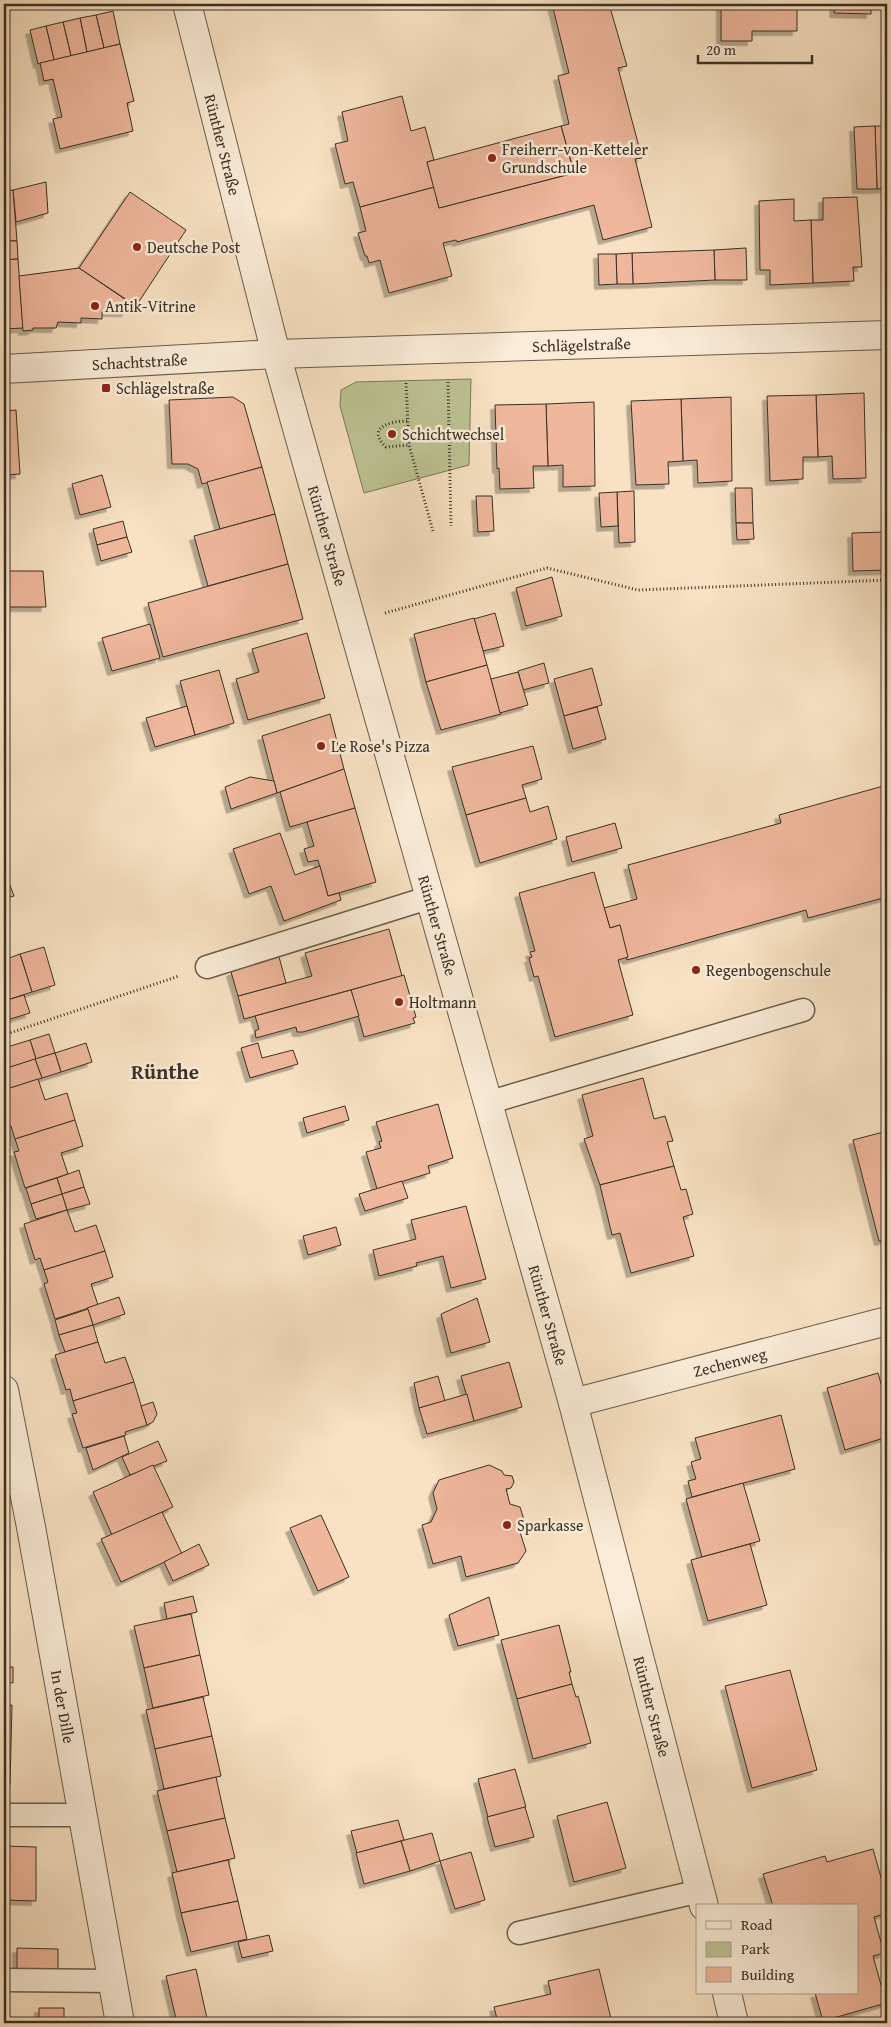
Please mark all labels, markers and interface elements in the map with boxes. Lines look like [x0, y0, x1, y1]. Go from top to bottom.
scale bar [698, 32, 812, 64]
text: 20 m [706, 39, 737, 60]
street label: Rünther Straße [198, 91, 247, 198]
place label: Freiherr-von-Ketteler Grundschule [502, 137, 648, 179]
marker: Freiherr-von-Ketteler Grundschule [486, 152, 498, 164]
place label: Deutsche Post [147, 235, 241, 259]
marker: Deutsche Post [131, 241, 143, 253]
place label: Antik-Vitrine [105, 294, 196, 318]
marker: Antik-Vitrine [89, 300, 101, 312]
street label: Schlägelstraße [532, 331, 631, 358]
street label: Schachtstraße [91, 347, 188, 376]
place label: Schlägelstraße [116, 376, 215, 400]
marker: Schlägelstraße [100, 382, 112, 394]
place label: Schichtwechsel [402, 422, 505, 446]
marker: Schichtwechsel [386, 428, 398, 440]
street label: Rünther Straße [302, 483, 353, 589]
place label: Le Rose's Pizza [331, 734, 430, 758]
marker: Le Rose's Pizza [315, 740, 327, 752]
street label: Rünther Straße [412, 872, 463, 978]
place label: Regenbogenschule [706, 958, 831, 982]
marker: Regenbogenschule [690, 964, 702, 976]
place label: Holtmann [409, 990, 477, 1014]
marker: Holtmann [393, 996, 405, 1008]
district label: Rünthe [131, 1056, 199, 1087]
street label: Rünther Straße [522, 1262, 574, 1368]
street label: Zechenweg [690, 1341, 769, 1383]
place label: Sparkasse [517, 1513, 584, 1537]
marker: Sparkasse [501, 1519, 513, 1531]
street label: Rünther Straße [627, 1653, 677, 1760]
street label: In der Dille [45, 1668, 82, 1745]
legend [696, 1904, 858, 1994]
text: Road [741, 1914, 772, 1935]
text: Park [741, 1938, 770, 1959]
text: Building [741, 1964, 795, 1985]

